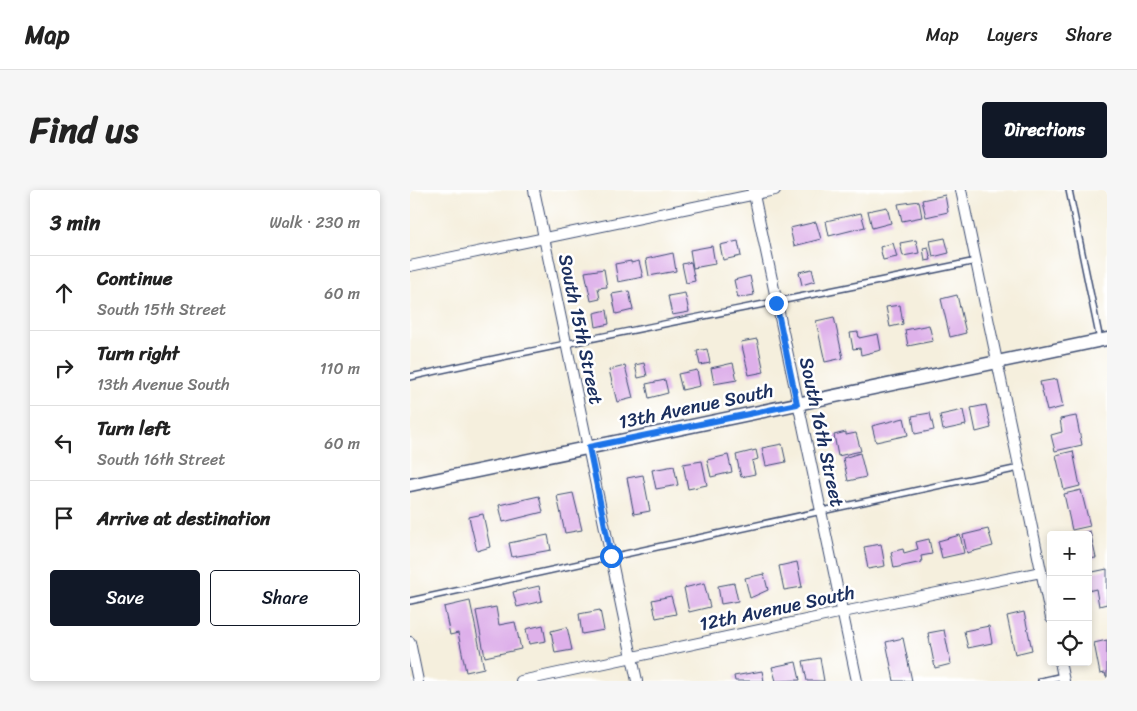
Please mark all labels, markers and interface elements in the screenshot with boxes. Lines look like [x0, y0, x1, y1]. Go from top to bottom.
text: Map [25, 14, 69, 56]
text: Map [926, 19, 959, 51]
text: Layers [987, 19, 1038, 51]
text: Share [1066, 19, 1112, 51]
text: Find us [30, 99, 138, 161]
button: Directions [982, 102, 1107, 158]
text: 3 min [50, 204, 100, 242]
text: Walk · 230 m [269, 208, 360, 237]
street label: South 15th Street [549, 251, 613, 407]
text: Continue [97, 262, 173, 295]
icon: ahead [50, 279, 78, 307]
text: 60 m [324, 279, 360, 308]
route end [765, 292, 788, 315]
text: South 15th Street [97, 295, 226, 324]
text: Turn right [97, 337, 179, 370]
icon: right [50, 354, 78, 382]
text: 110 m [320, 354, 360, 383]
street label: South 16th Street [790, 354, 854, 510]
text: 13th Avenue South [97, 370, 230, 399]
street label: 13th Avenue South [616, 373, 776, 439]
text: Turn left [97, 412, 170, 445]
icon: left [50, 429, 78, 457]
text: 60 m [324, 429, 360, 458]
text: South 16th Street [97, 445, 225, 474]
text: Arrive at destination [97, 502, 270, 535]
icon: arrive [50, 504, 78, 532]
map controls [1047, 531, 1092, 666]
button: + [1047, 531, 1092, 576]
route start [600, 545, 623, 568]
button: Save [50, 570, 200, 626]
button: Share [210, 570, 360, 626]
street label: 12th Avenue South [696, 575, 858, 641]
button: − [1047, 576, 1092, 621]
button: locate [1047, 621, 1092, 666]

